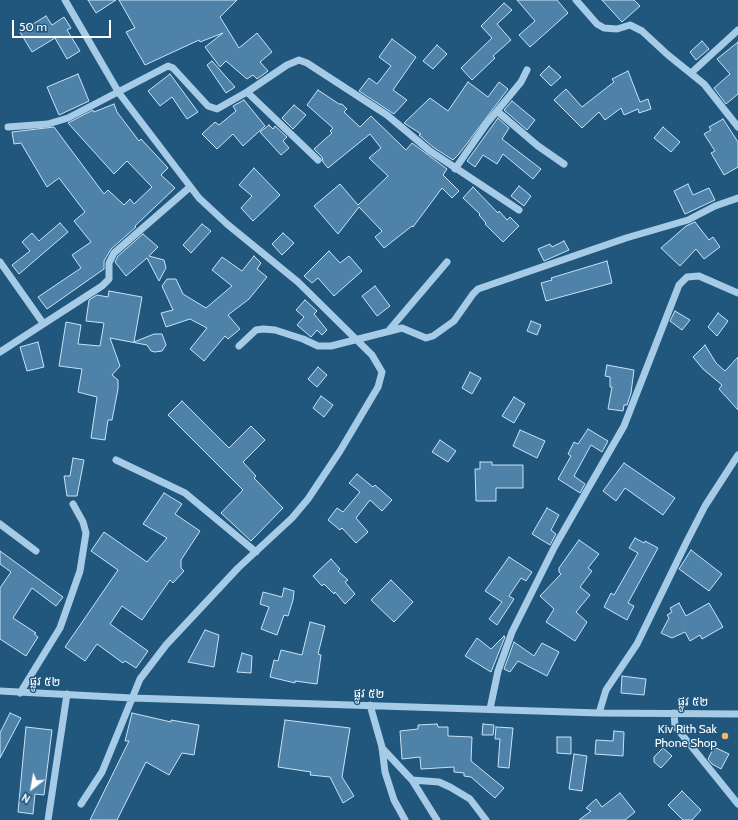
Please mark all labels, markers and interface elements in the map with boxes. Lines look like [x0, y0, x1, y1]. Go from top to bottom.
scale bar [14, 12, 113, 38]
text: 50 m [19, 19, 47, 34]
street label: ផ្លូវ ៥២ [29, 674, 61, 690]
street label: ផ្លូវ ៥២ [353, 686, 385, 702]
street label: ផ្លូវ ៥២ [677, 695, 709, 709]
place label: Kiv Rith Sak Phone Shop [655, 722, 717, 750]
marker: Kiv Rith Sak Phone Shop [720, 731, 730, 741]
north arrow [12, 768, 52, 808]
text: N [19, 790, 33, 806]

